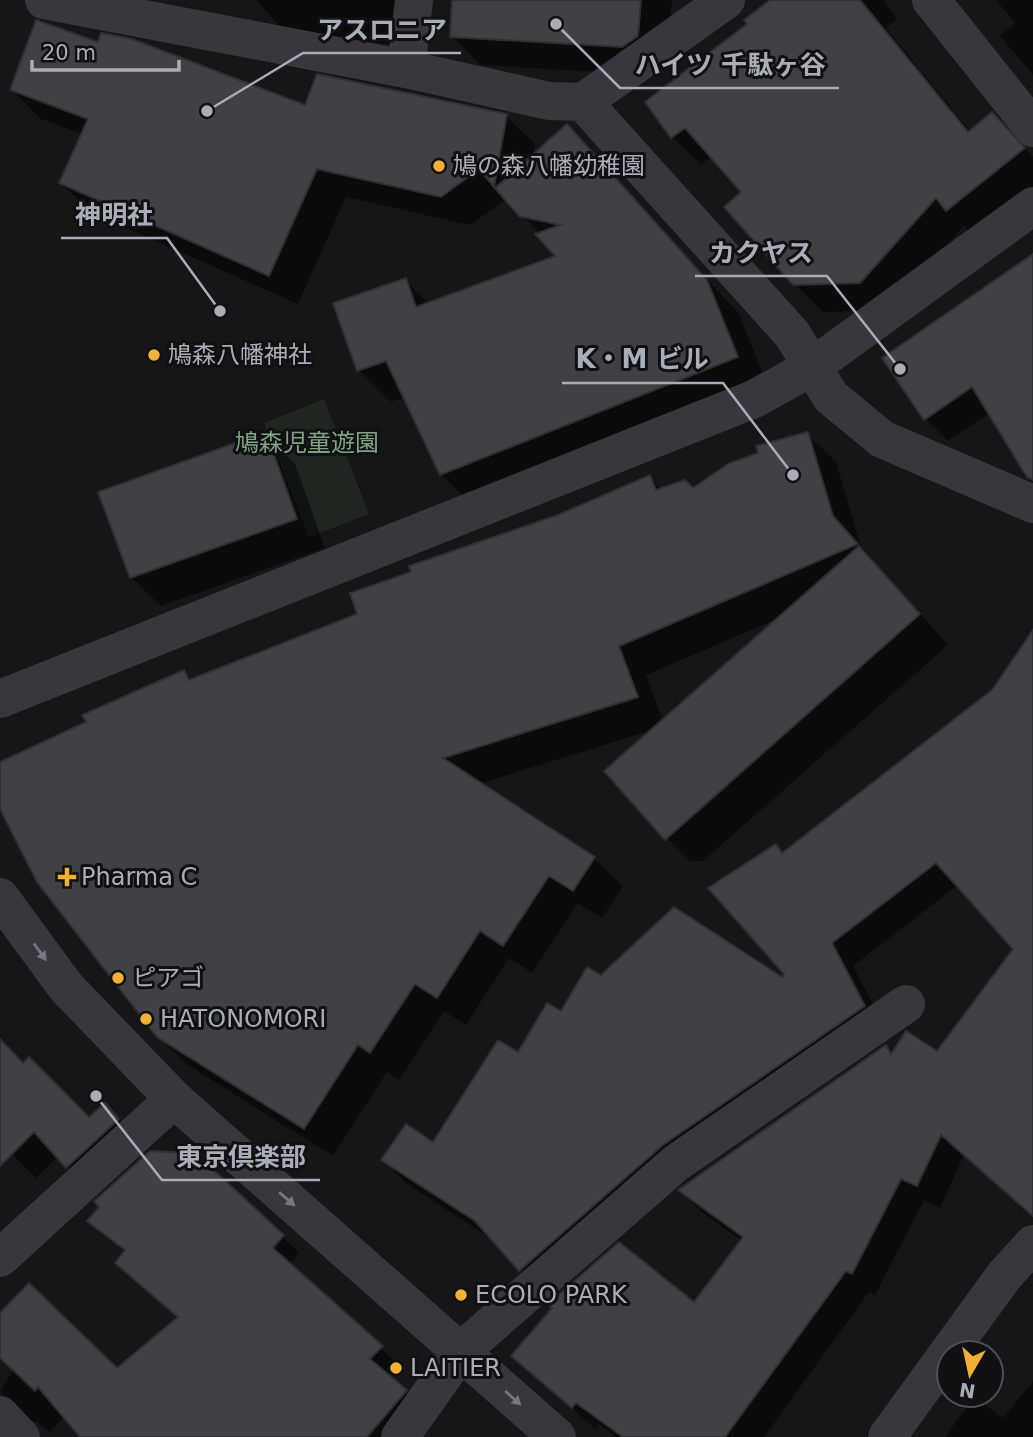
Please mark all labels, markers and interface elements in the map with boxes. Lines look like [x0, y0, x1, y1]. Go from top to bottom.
callout: アスロニア [303, 6, 461, 53]
text: アスロニア [317, 15, 447, 45]
scale bar [32, 28, 178, 72]
text: 20 m [42, 41, 96, 65]
callout: ハイツ 千駄ヶ谷 [620, 41, 839, 88]
text: ハイツ 千駄ヶ谷 [635, 50, 825, 80]
place label: 鳩の森八幡幼稚園 [453, 152, 645, 180]
marker: 鳩の森八幡幼稚園 [431, 158, 447, 174]
callout: 神明社 [61, 191, 167, 238]
text: 神明社 [75, 200, 153, 230]
callout: カクヤス [695, 229, 827, 276]
text: カクヤス [709, 238, 813, 268]
callout: K・M ビル [562, 336, 723, 383]
place label: 鳩森八幡神社 [168, 341, 312, 369]
text: K・M ビル [575, 344, 709, 374]
marker: 鳩森八幡神社 [146, 347, 162, 363]
park label: 鳩森児童遊園 [235, 429, 379, 457]
place label: Pharma C [81, 863, 197, 891]
marker: Pharma C [59, 869, 75, 885]
one-way arrow [33, 943, 47, 961]
place label: ピアゴ [132, 964, 204, 992]
marker: ピアゴ [110, 970, 126, 986]
place label: HATONOMORI [160, 1005, 326, 1033]
marker: HATONOMORI [138, 1011, 154, 1027]
callout: 東京倶楽部 [162, 1133, 320, 1180]
text: 東京倶楽部 [176, 1142, 306, 1172]
one-way arrow [279, 1191, 296, 1206]
place label: ECOLO PARK [475, 1281, 628, 1309]
marker: ECOLO PARK [453, 1287, 469, 1303]
north arrow [935, 1339, 1005, 1409]
place label: LAITIER [410, 1354, 501, 1382]
marker: LAITIER [388, 1360, 404, 1376]
text: N [958, 1379, 977, 1403]
one-way arrow [504, 1390, 522, 1406]

